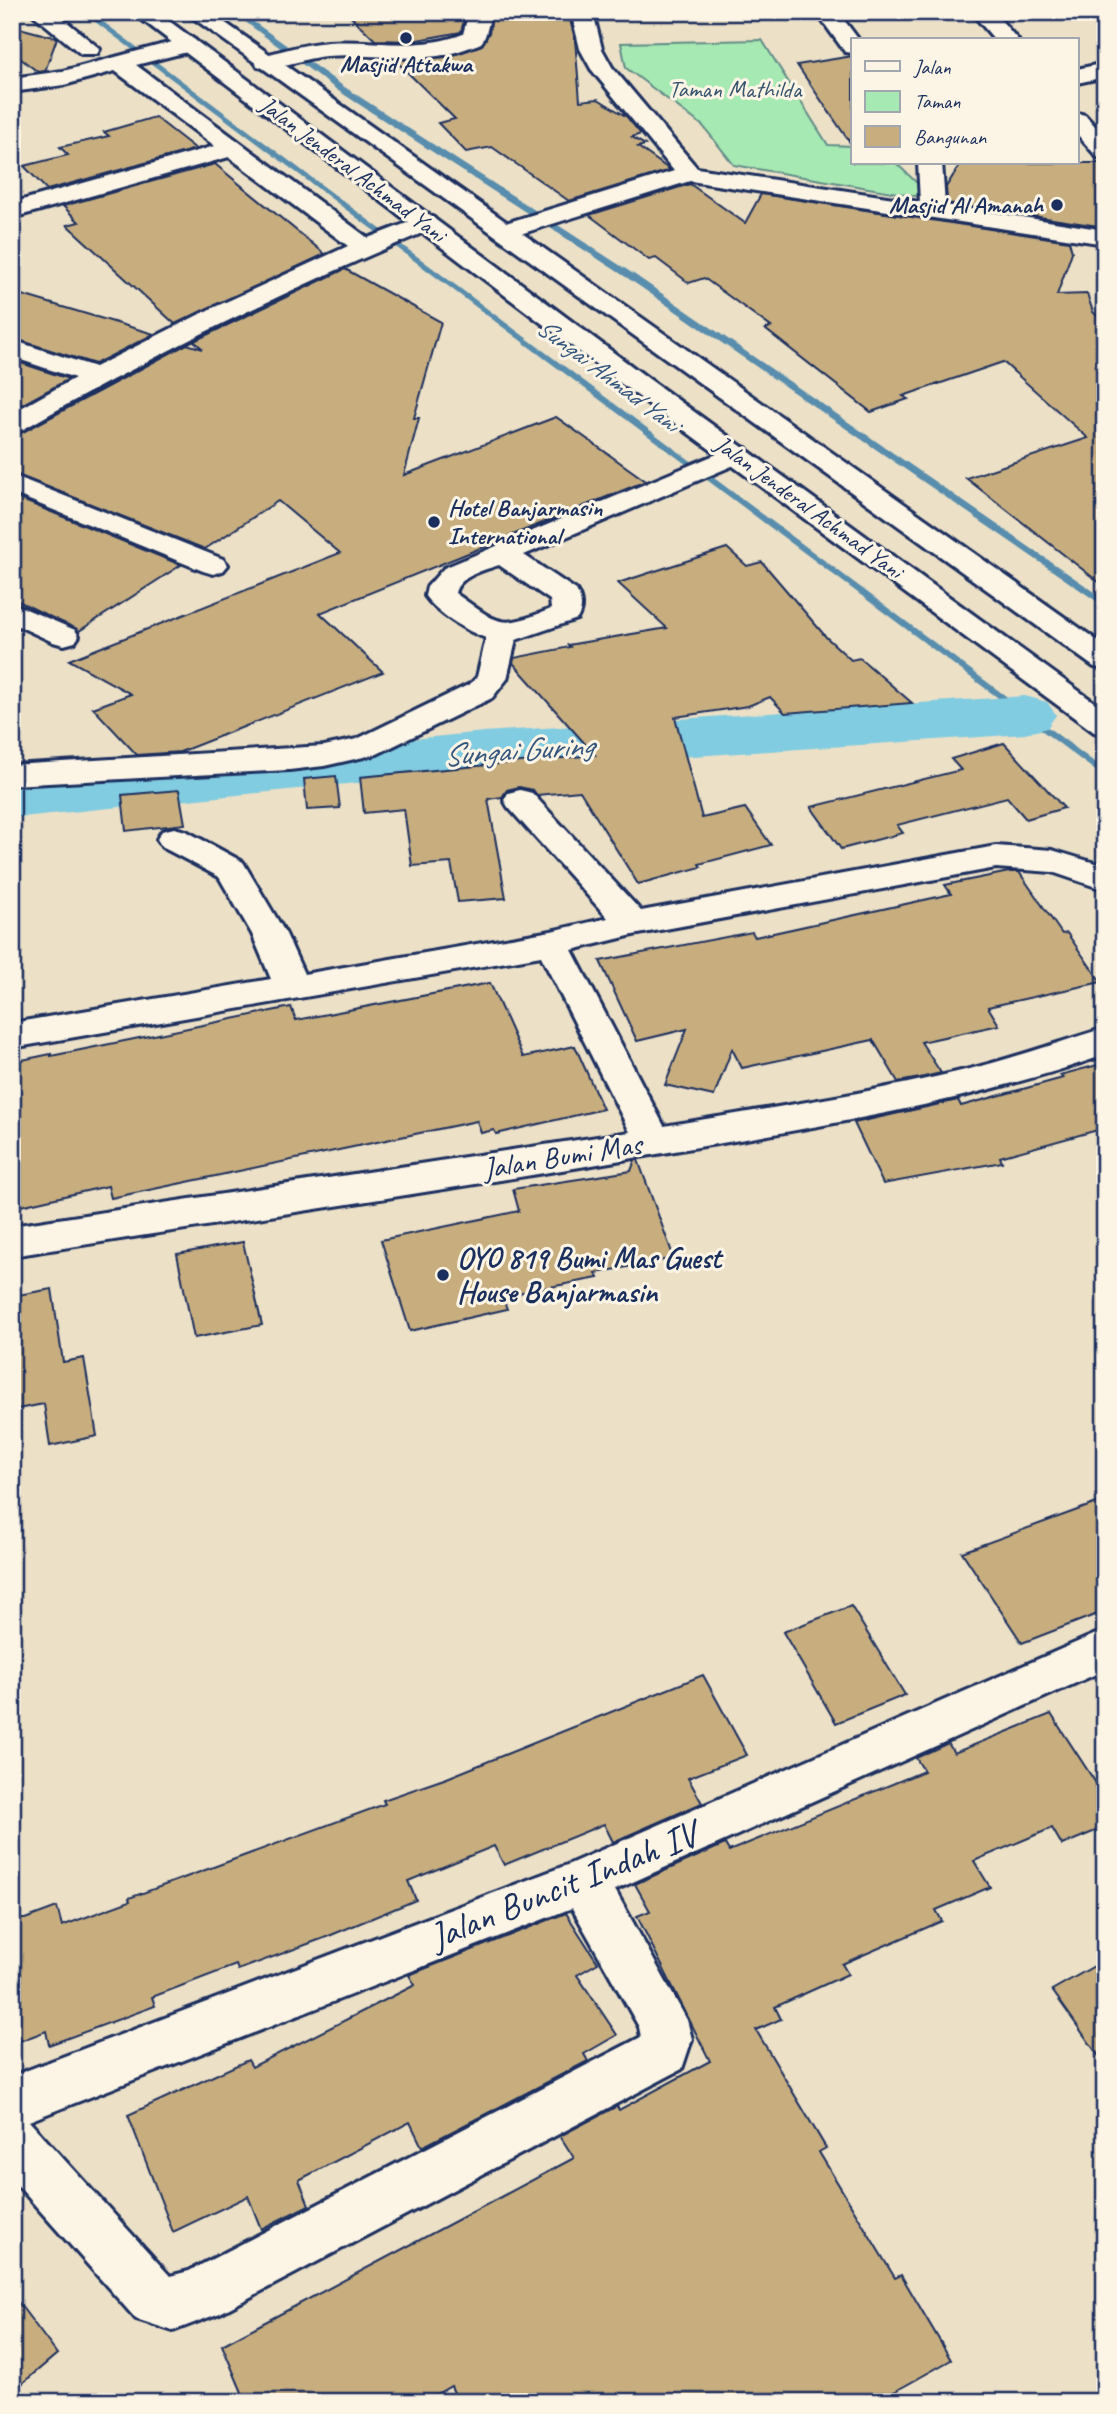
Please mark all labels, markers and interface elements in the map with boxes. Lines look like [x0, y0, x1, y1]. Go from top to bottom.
marker: Masjid Attakwa [398, 30, 414, 46]
legend [851, 38, 1078, 164]
place label: Masjid Attakwa [340, 49, 474, 79]
text: Jalan [913, 54, 951, 80]
park label: Taman Mathilda [669, 74, 803, 104]
text: Taman [914, 88, 961, 114]
street label: Jalan Jenderal Achmad Yani [253, 89, 455, 251]
text: Bangunan [914, 124, 987, 150]
place label: Masjid Al Amanah [889, 190, 1045, 220]
marker: Masjid Al Amanah [1049, 197, 1065, 213]
water label: Sungai Ahmad Yani [530, 311, 691, 443]
street label: Jalan Jenderal Achmad Yani [708, 428, 912, 587]
place label: Hotel Banjarmasin International [448, 493, 603, 551]
marker: Hotel Banjarmasin International [426, 514, 442, 530]
water label: Sungai Guring [442, 724, 599, 776]
street label: Jalan Bumi Mas [478, 1124, 647, 1188]
place label: OYO 819 Bumi Mas Guest House Banjarmasin [457, 1239, 724, 1311]
marker: OYO 819 Bumi Mas Guest House Banjarmasin [435, 1267, 451, 1283]
street label: Jalan Buncit Indah IV [421, 1807, 710, 1961]

